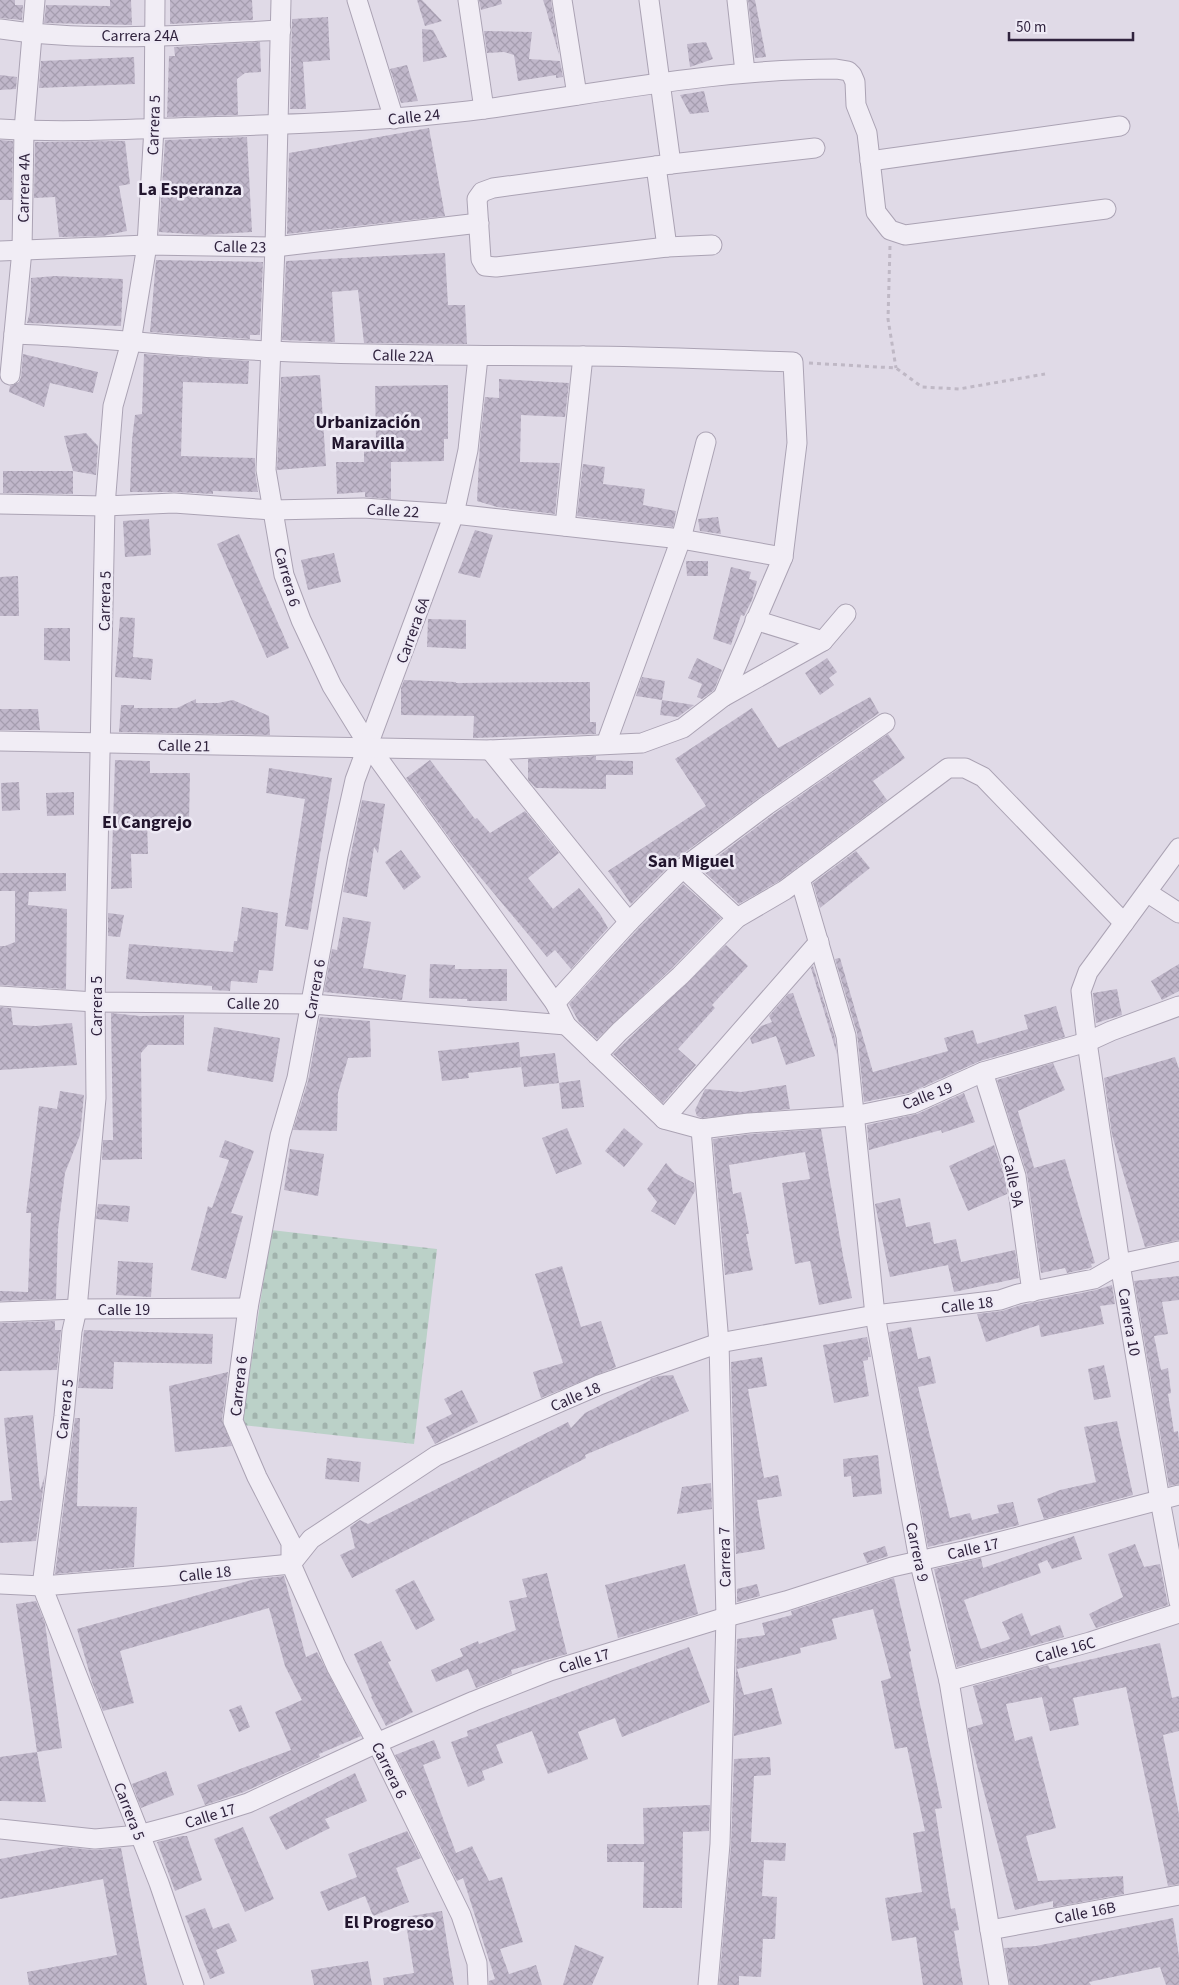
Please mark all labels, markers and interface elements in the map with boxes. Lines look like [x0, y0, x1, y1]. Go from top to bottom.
scale bar [1009, 10, 1133, 42]
text: 50 m [1016, 17, 1046, 38]
street label: Carrera 24A [101, 25, 179, 47]
street label: Carrera 5 [142, 94, 166, 156]
street label: Calle 24 [387, 103, 441, 131]
street label: Carrera 4A [12, 153, 36, 223]
district label: La Esperanza [138, 177, 242, 202]
street label: Calle 23 [214, 236, 266, 258]
street label: Calle 22A [372, 344, 434, 368]
district label: Urbanización Maravilla [315, 410, 421, 456]
street label: Calle 22 [366, 499, 420, 523]
street label: Carrera 6 [268, 545, 306, 609]
street label: Carrera 5 [93, 571, 117, 631]
street label: Carrera 6A [391, 594, 435, 667]
street label: Calle 21 [158, 735, 210, 757]
district label: El Cangrejo [102, 810, 192, 835]
district label: San Miguel [648, 849, 734, 874]
street label: Carrera 6 [299, 957, 331, 1021]
street label: Carrera 5 [86, 976, 108, 1036]
street label: Calle 20 [227, 993, 279, 1015]
street label: Calle 19 [899, 1076, 956, 1116]
street label: Calle 9A [997, 1153, 1029, 1210]
street label: Carrera 10 [1112, 1287, 1146, 1358]
street label: Calle 18 [940, 1291, 995, 1319]
street label: Calle 19 [98, 1299, 150, 1321]
street label: Carrera 6 [225, 1355, 253, 1417]
street label: Calle 18 [547, 1377, 604, 1417]
street label: Carrera 5 [51, 1378, 79, 1440]
street label: Carrera 9 [900, 1520, 934, 1584]
street label: Carrera 7 [713, 1527, 737, 1587]
street label: Calle 17 [945, 1532, 1001, 1566]
street label: Calle 18 [178, 1560, 232, 1588]
street label: Calle 16C [1033, 1631, 1098, 1669]
street label: Calle 17 [556, 1643, 613, 1679]
street label: Carrera 6 [366, 1738, 412, 1802]
street label: Carrera 5 [108, 1779, 150, 1844]
street label: Calle 17 [182, 1798, 239, 1834]
street label: Calle 16B [1053, 1896, 1118, 1930]
district label: El Progreso [344, 1910, 434, 1935]

